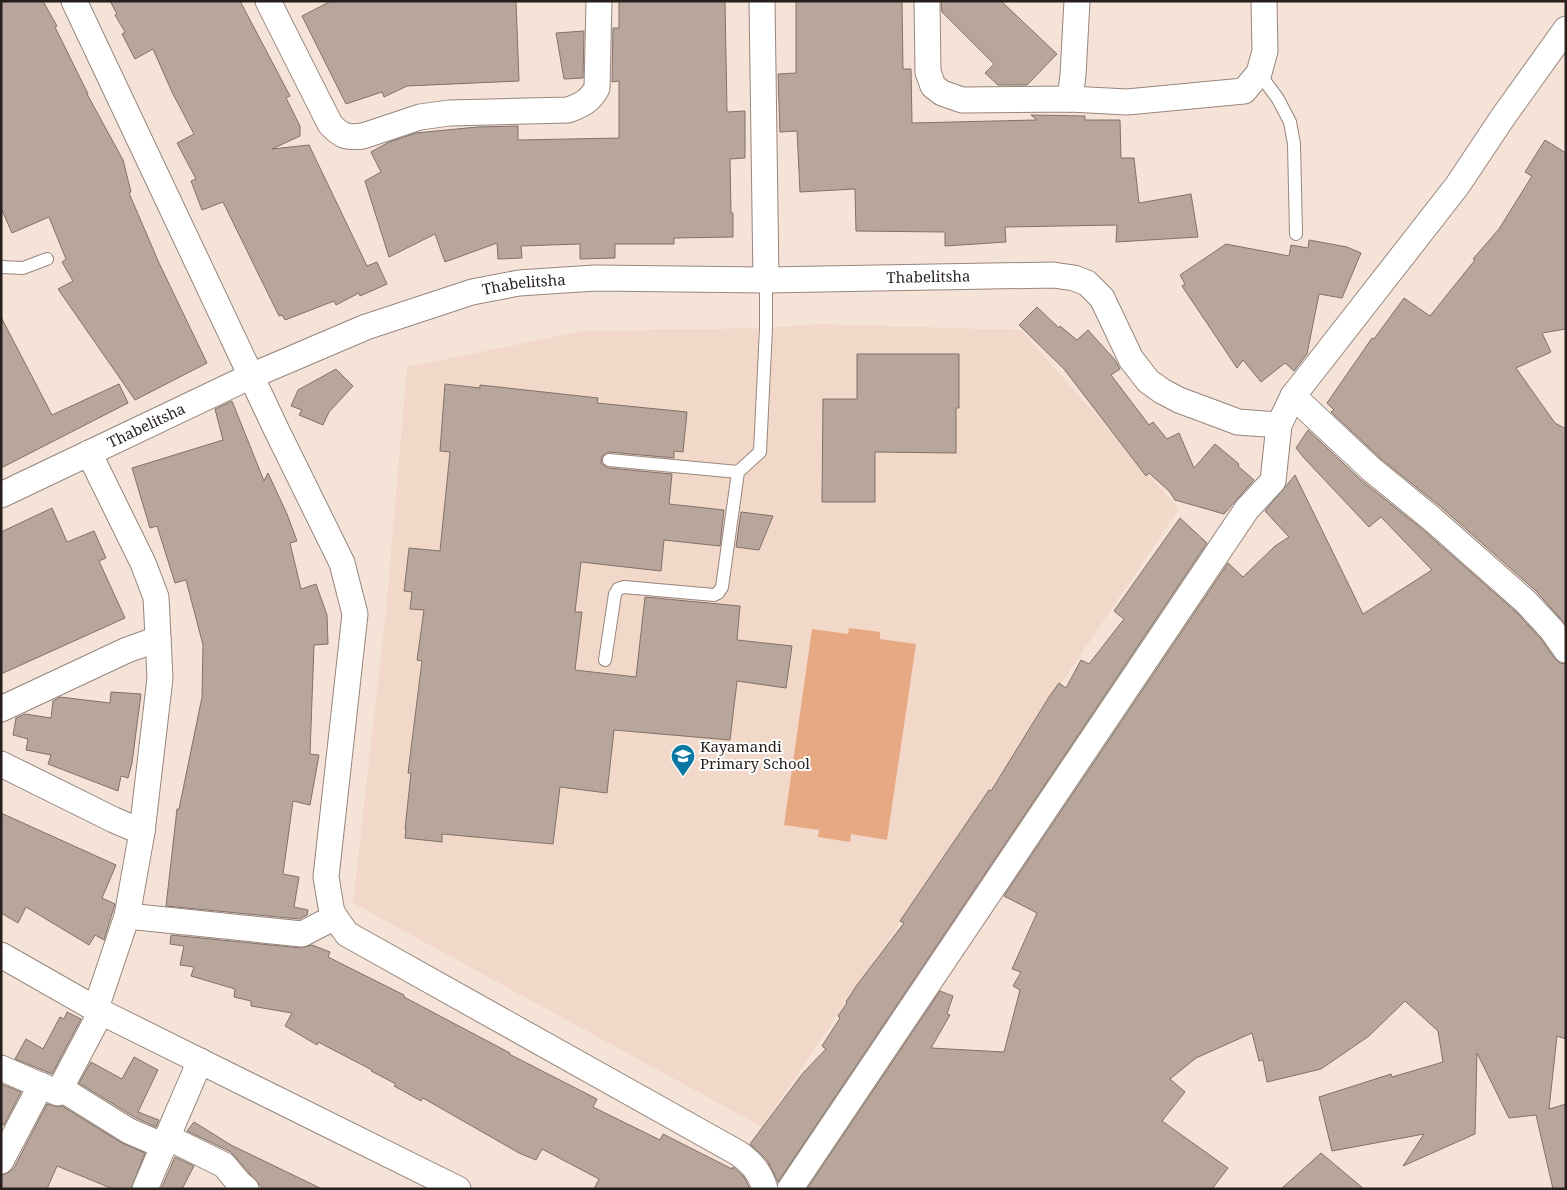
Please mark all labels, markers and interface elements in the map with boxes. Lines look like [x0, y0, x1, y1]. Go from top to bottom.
street label: Thabelitsha [886, 265, 971, 287]
street label: Thabelitsha [480, 269, 566, 299]
street label: Thabelitsha [104, 398, 188, 452]
place label: Kayamandi Primary School [700, 736, 810, 773]
school or university icon: Kayamandi Primary School [670, 743, 696, 777]

